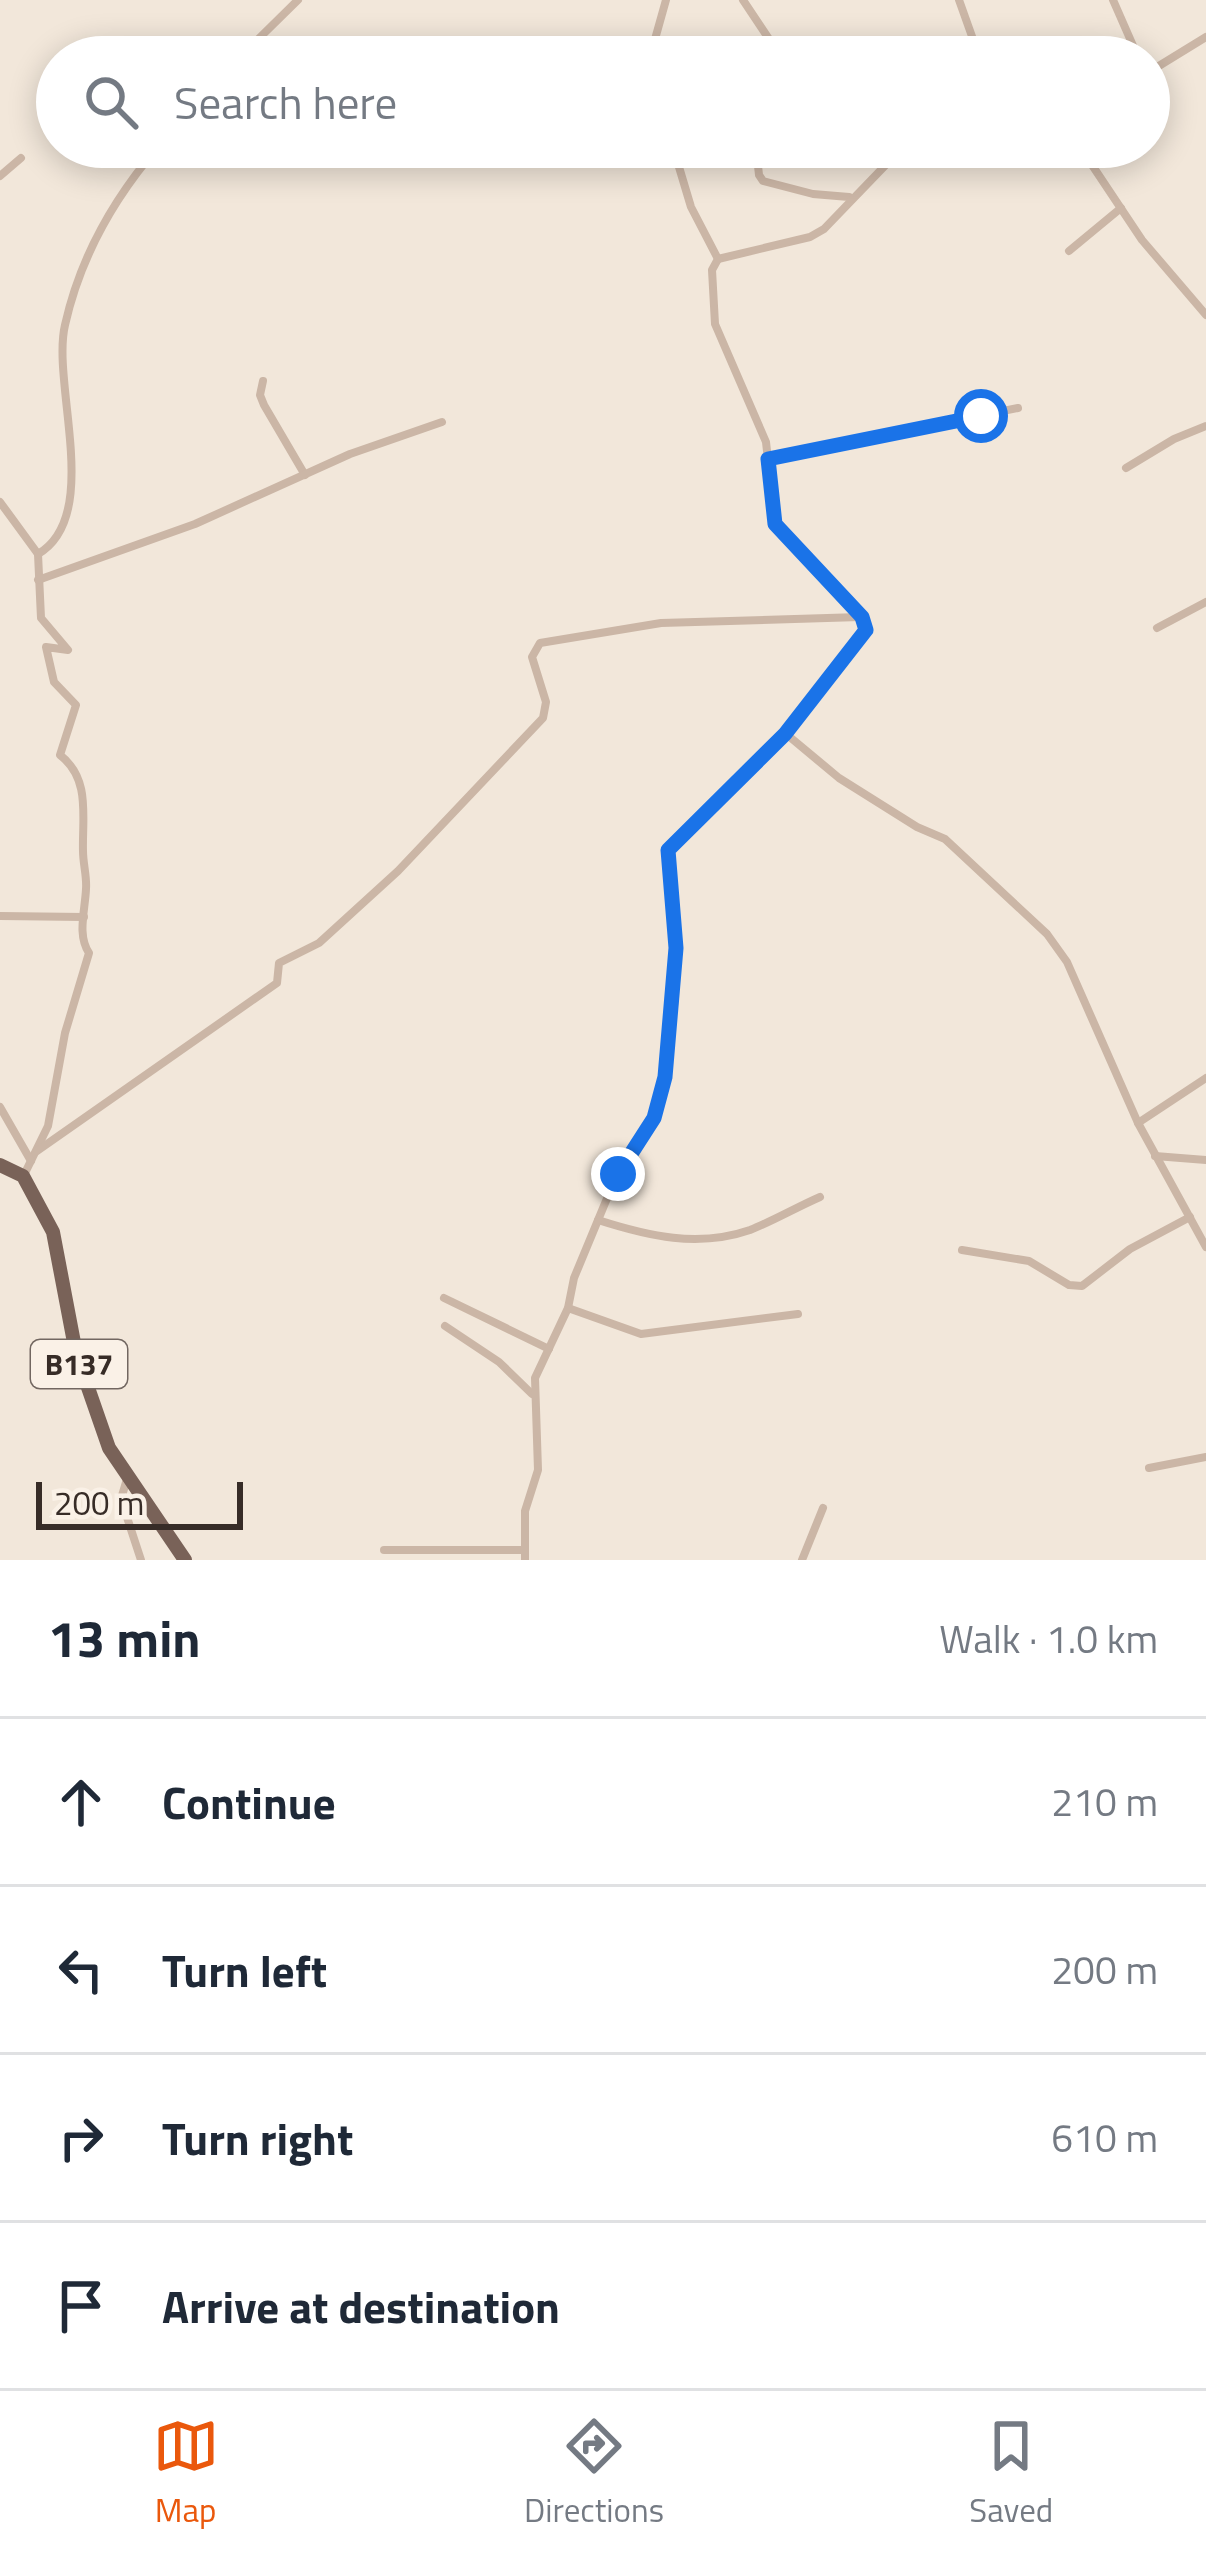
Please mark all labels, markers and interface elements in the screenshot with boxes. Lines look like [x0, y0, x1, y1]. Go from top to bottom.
search box [36, 36, 1170, 168]
text: Search here [174, 68, 397, 136]
icon: search [78, 69, 144, 135]
route start [954, 389, 1008, 443]
route end [591, 1147, 645, 1201]
road number: B137 [31, 1340, 127, 1388]
scale bar [36, 1476, 243, 1529]
text: 200 m [54, 1478, 144, 1528]
text: 13 min [48, 1599, 201, 1677]
text: Walk · 1.0 km [939, 1609, 1158, 1668]
text: Continue [162, 1768, 336, 1836]
icon: ahead [48, 1769, 114, 1835]
text: 210 m [1051, 1772, 1158, 1831]
text: Turn left [162, 1936, 327, 2004]
icon: left [48, 1937, 114, 2003]
text: 200 m [1051, 1940, 1158, 1999]
text: Turn right [162, 2104, 353, 2172]
icon: right [48, 2105, 114, 2171]
text: 610 m [1051, 2108, 1158, 2167]
text: Arrive at destination [162, 2272, 560, 2340]
icon: arrive [48, 2273, 114, 2339]
tab: Map [153, 2413, 219, 2535]
tab: Directions [524, 2413, 664, 2535]
tab: Saved [969, 2413, 1053, 2535]

